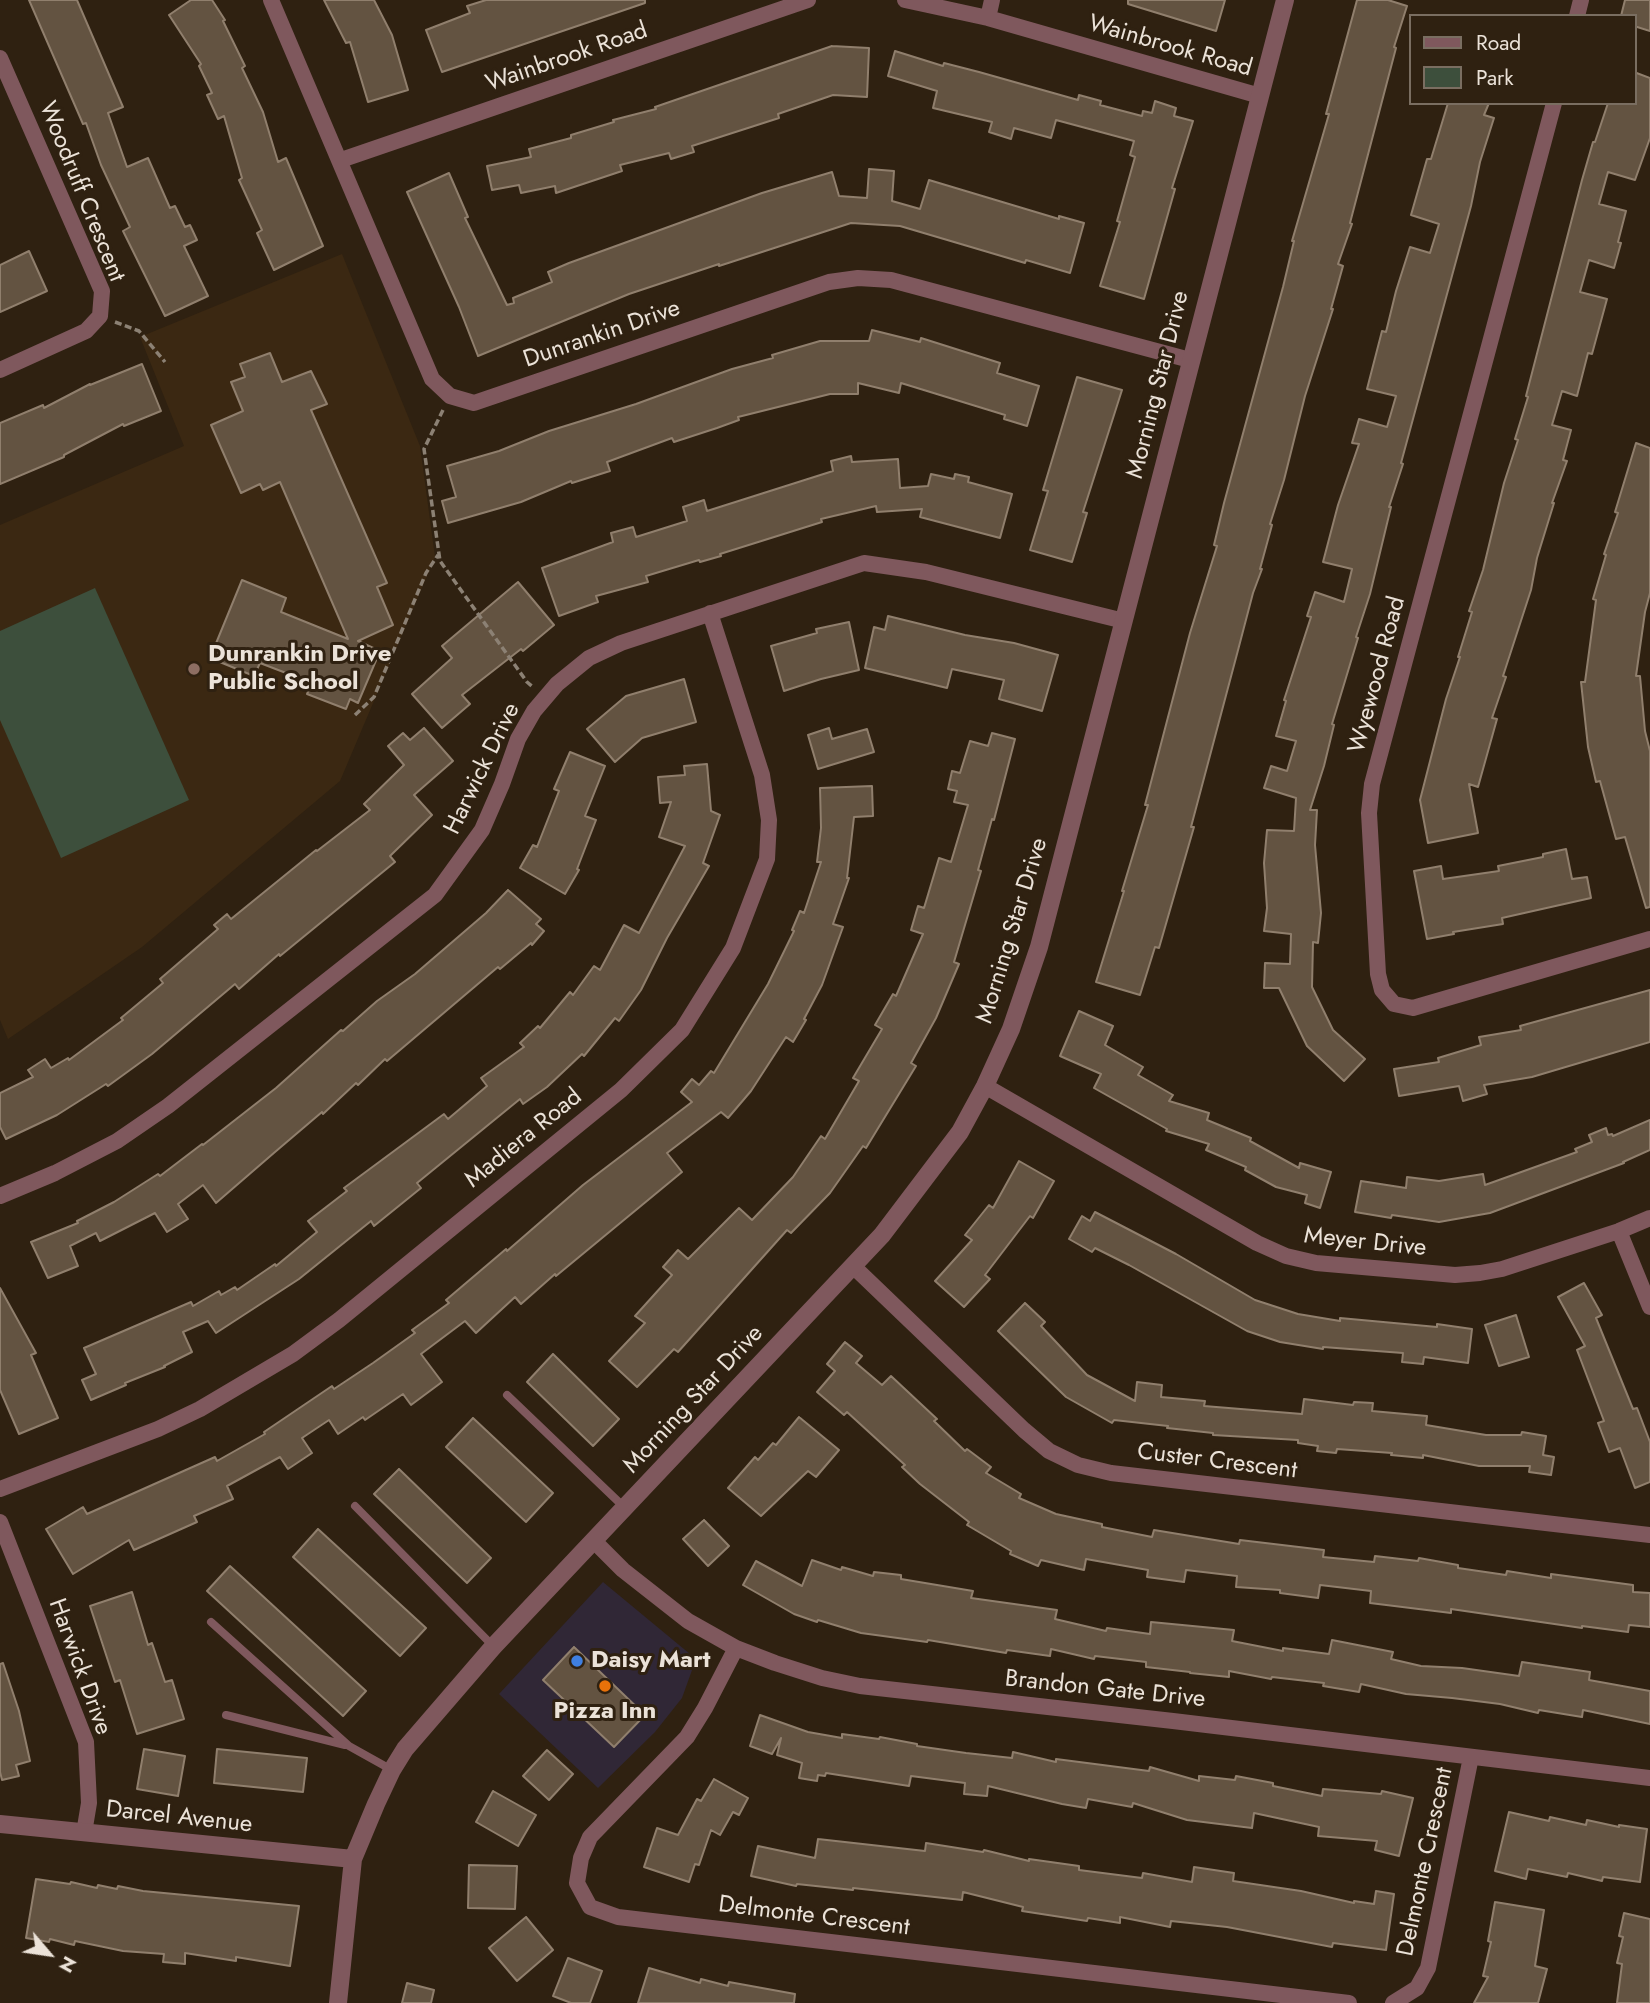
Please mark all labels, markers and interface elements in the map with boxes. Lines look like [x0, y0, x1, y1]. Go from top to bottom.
street label: Wainbrook Road [1085, 10, 1255, 84]
legend [1408, 14, 1636, 105]
street label: Wainbrook Road [482, 17, 652, 99]
text: Road [1476, 28, 1521, 58]
text: Park [1476, 63, 1513, 93]
street label: Woodruff Crescent [32, 98, 130, 286]
street label: Morning Star Drive [1122, 288, 1196, 482]
street label: Dunrankin Drive [520, 295, 684, 375]
street label: Wyewood Road [1343, 594, 1413, 756]
place label: Dunrankin Drive Public School [208, 641, 391, 697]
marker: Dunrankin Drive Public School [186, 661, 202, 677]
street label: Harwick Drive [439, 699, 527, 839]
street label: Morning Star Drive [971, 835, 1055, 1027]
street label: Madiera Road [460, 1083, 588, 1195]
street label: Meyer Drive [1302, 1222, 1428, 1264]
street label: Morning Star Drive [618, 1320, 770, 1480]
street label: Custer Crescent [1135, 1438, 1299, 1486]
street label: Harwick Drive [41, 1595, 117, 1739]
place label: Daisy Mart [591, 1647, 710, 1675]
marker: Daisy Mart [569, 1653, 585, 1669]
street label: Brandon Gate Drive [1003, 1665, 1207, 1715]
marker: Pizza Inn [597, 1678, 613, 1694]
place label: Pizza Inn [554, 1698, 656, 1726]
street label: Delmonte Crescent [1392, 1765, 1460, 1959]
street label: Darcel Avenue [104, 1796, 254, 1840]
street label: Delmonte Crescent [717, 1891, 911, 1943]
north arrow [14, 1919, 84, 1989]
text: N [52, 1951, 83, 1978]

